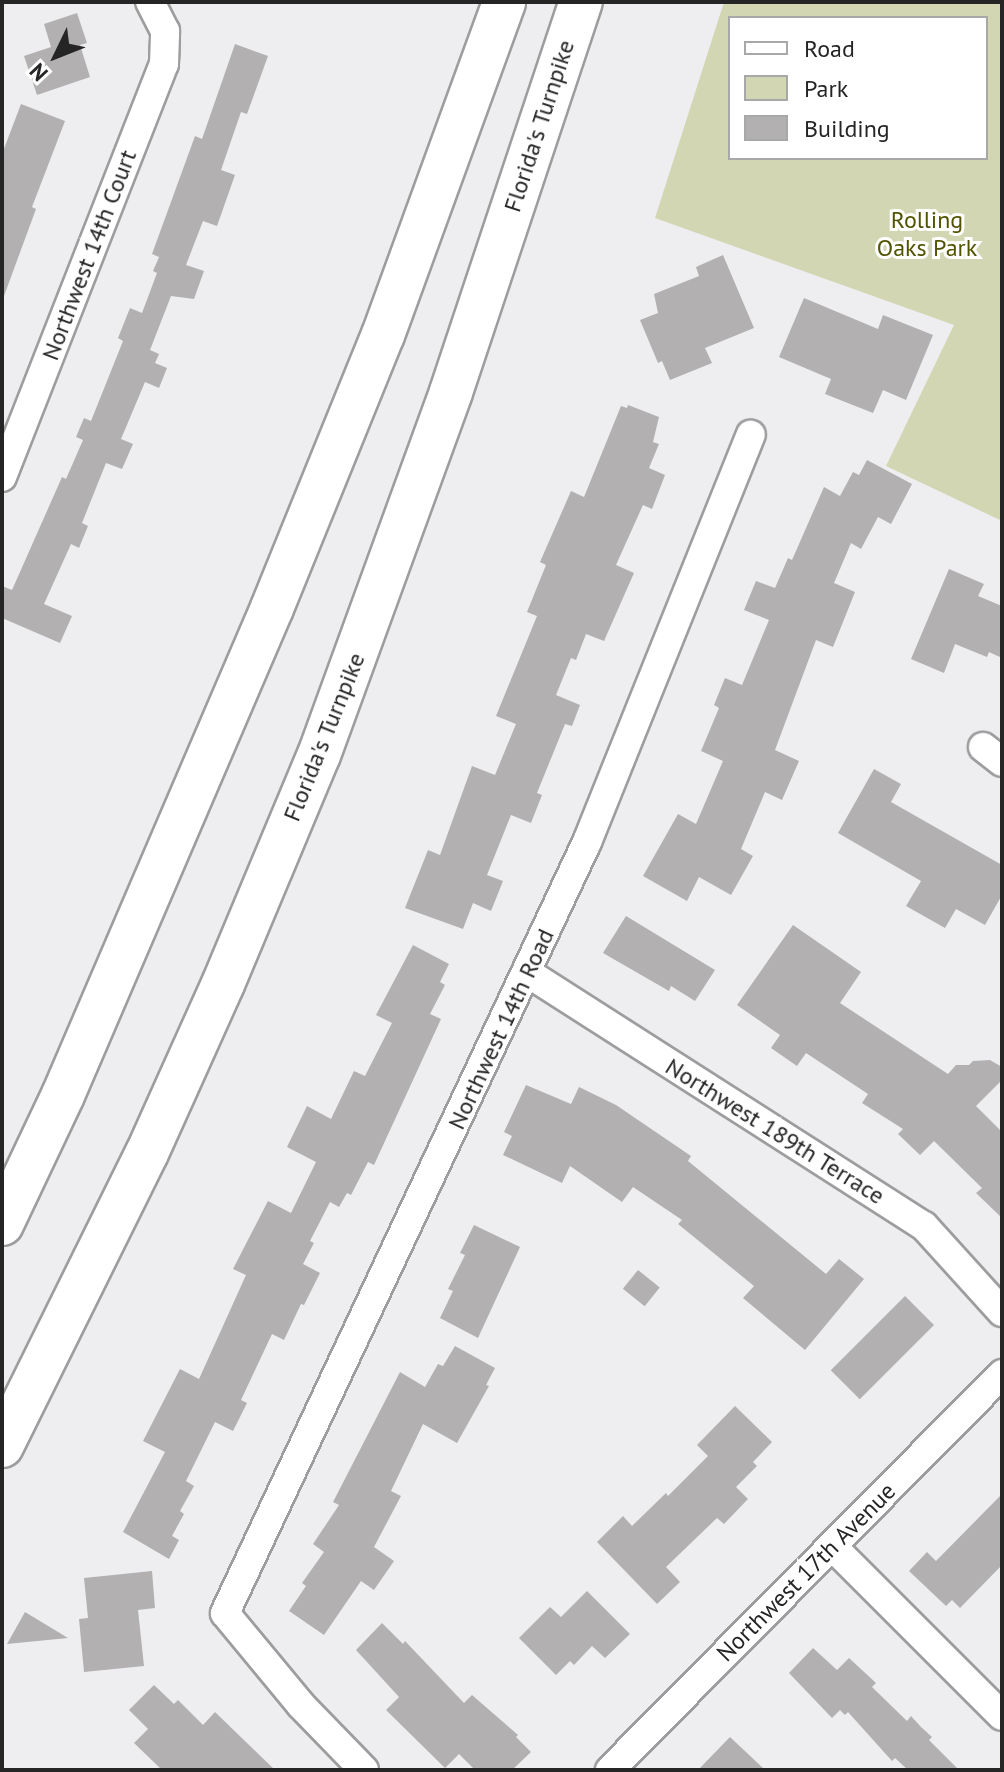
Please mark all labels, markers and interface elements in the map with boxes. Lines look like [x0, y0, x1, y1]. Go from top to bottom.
north arrow [16, 16, 96, 96]
legend [728, 16, 988, 160]
text: Road [804, 33, 855, 64]
street label: Florida's Turnpike [498, 36, 580, 216]
text: N [23, 58, 54, 87]
text: Park [804, 73, 848, 104]
text: Building [804, 113, 890, 144]
street label: Northwest 14th Court [36, 146, 142, 364]
park label: Rolling Oaks Park [877, 206, 977, 262]
street label: Florida's Turnpike [277, 648, 371, 826]
street label: Northwest 14th Road [442, 924, 560, 1134]
street label: Northwest 189th Terrace [660, 1052, 890, 1210]
street label: Northwest 17th Avenue [710, 1476, 902, 1668]

